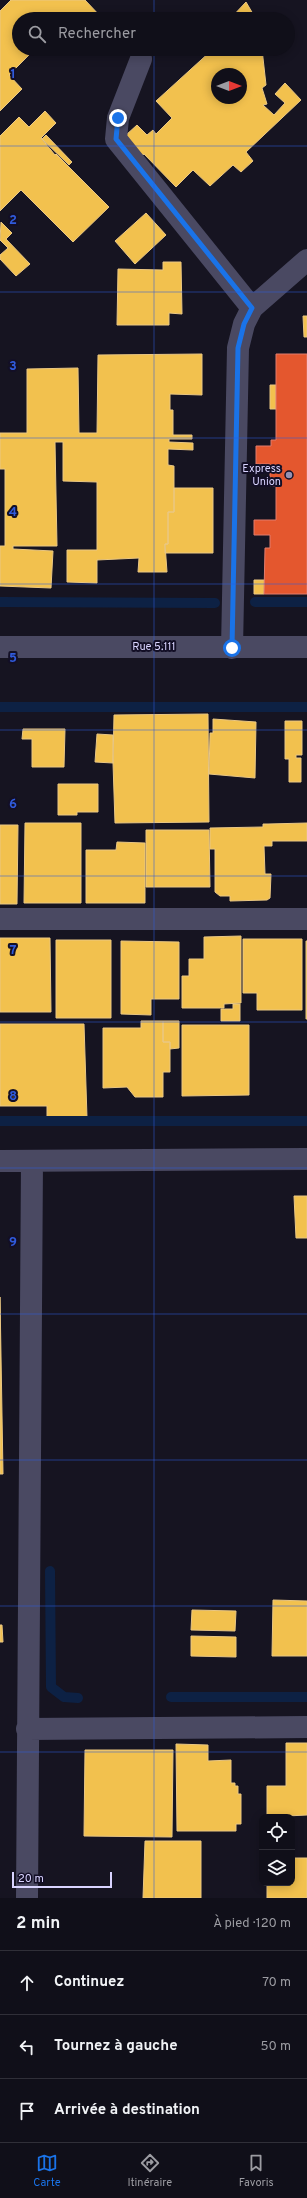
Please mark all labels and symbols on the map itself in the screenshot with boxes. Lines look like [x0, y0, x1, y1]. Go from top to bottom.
text: 1 [10, 67, 16, 83]
north arrow [211, 68, 247, 104]
route end [109, 109, 127, 127]
text: 2 [9, 213, 17, 229]
text: 3 [9, 359, 17, 375]
place label: Express Union [242, 462, 281, 489]
marker: Express Union [284, 470, 294, 480]
text: 4 [9, 505, 17, 521]
route start [223, 639, 241, 657]
street label: Rue 5.111 [132, 640, 176, 654]
text: 5 [9, 651, 17, 667]
text: 6 [9, 797, 17, 813]
text: 7 [10, 943, 17, 959]
text: 8 [9, 1089, 17, 1105]
text: 9 [9, 1235, 17, 1251]
scale bar [12, 1870, 112, 1889]

